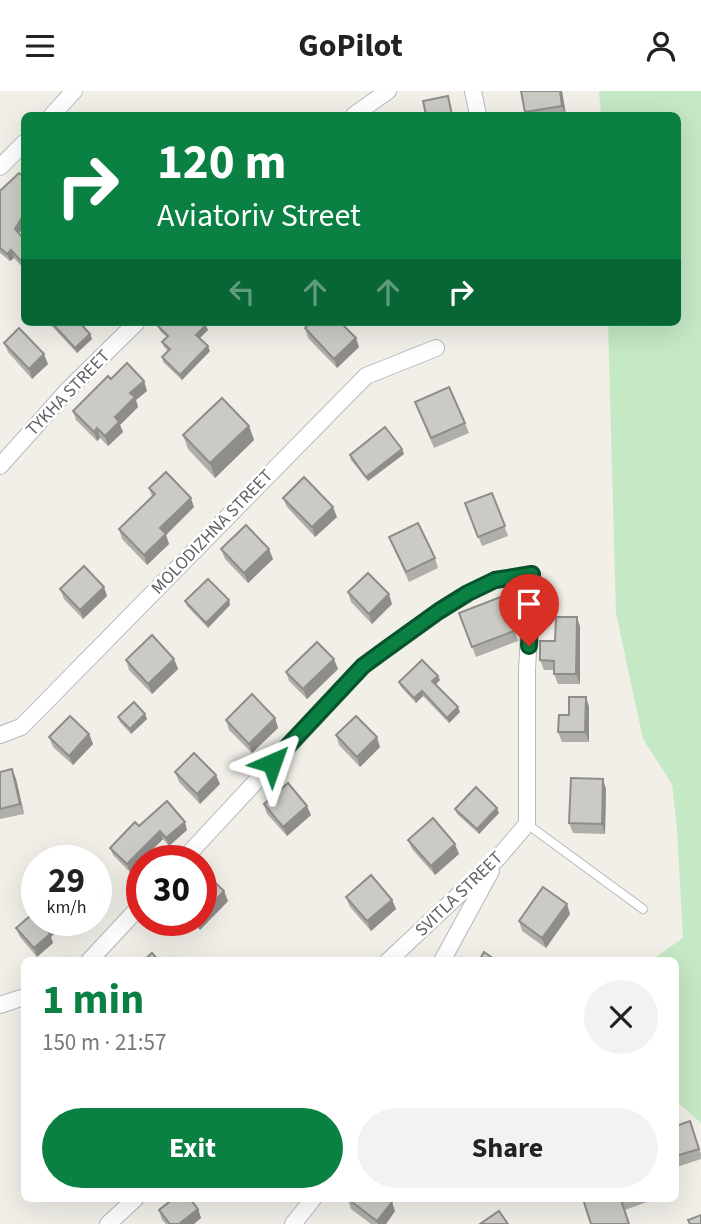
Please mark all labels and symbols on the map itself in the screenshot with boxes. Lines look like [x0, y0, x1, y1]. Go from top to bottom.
street label: TYKHA STREET [20, 344, 116, 442]
street label: MOLODIZHNA STREET [146, 464, 279, 600]
pin [499, 574, 559, 646]
position arrow [235, 726, 309, 800]
speed limit sign: 30 [126, 845, 217, 936]
street label: SVITLA STREET [410, 845, 509, 942]

